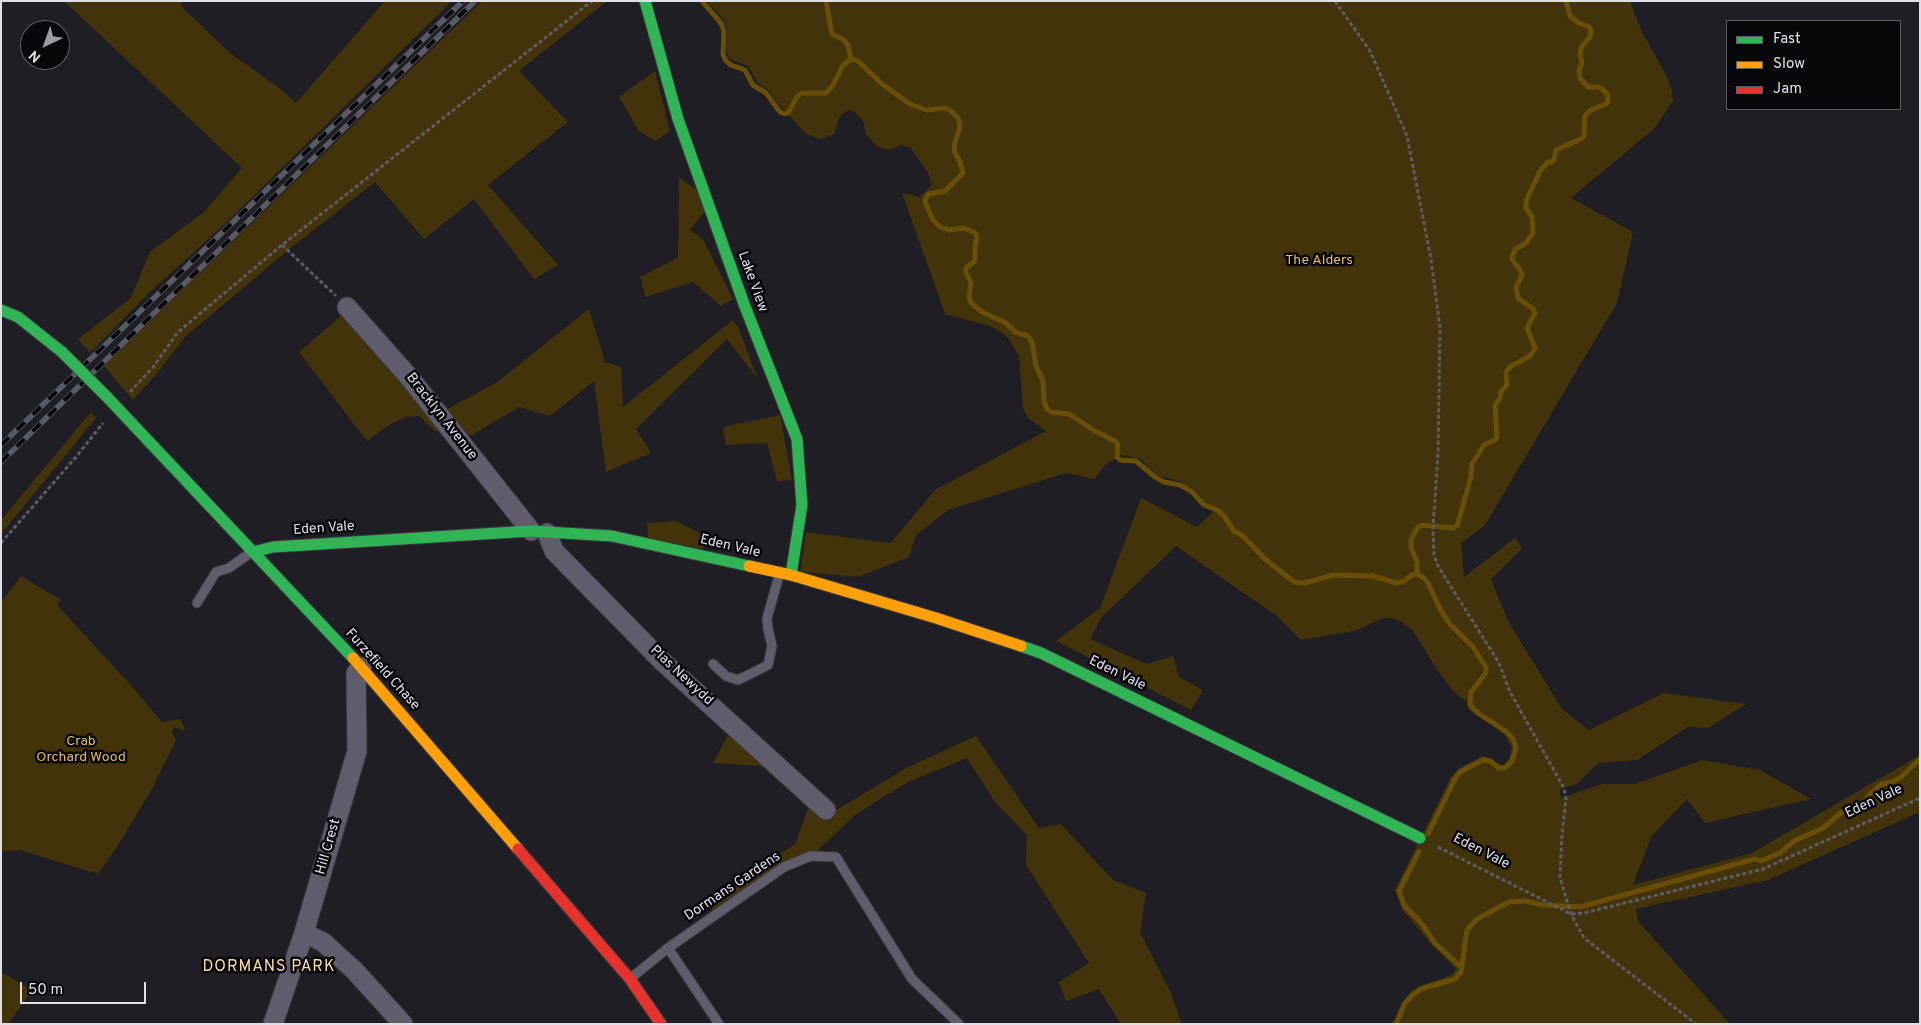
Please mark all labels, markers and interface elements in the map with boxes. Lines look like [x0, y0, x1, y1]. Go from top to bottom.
north arrow [20, 20, 70, 70]
legend [1726, 20, 1901, 110]
text: Fast [1773, 30, 1801, 49]
text: N [26, 46, 45, 65]
text: Slow [1773, 55, 1805, 74]
text: Jam [1773, 80, 1802, 99]
street label: Lake View [733, 249, 771, 315]
park label: The Alders [1285, 253, 1353, 269]
street label: Bracklyn Avenue [402, 370, 480, 464]
street label: Eden Vale [293, 518, 355, 540]
street label: Eden Vale [698, 532, 762, 562]
street label: Furzefield Chase [341, 626, 423, 714]
street label: Plas Newydd [646, 643, 716, 709]
street label: Eden Vale [1086, 653, 1148, 695]
park label: Crab Orchard Wood [36, 734, 126, 766]
street label: Eden Vale [1843, 781, 1905, 823]
street label: Hill Crest [313, 817, 345, 877]
street label: Eden Vale [1450, 831, 1512, 873]
street label: Dormans Gardens [682, 849, 784, 925]
district label: DORMANS PARK [201, 958, 337, 978]
scale bar [22, 972, 149, 1004]
text: 50 m [28, 981, 63, 1000]

